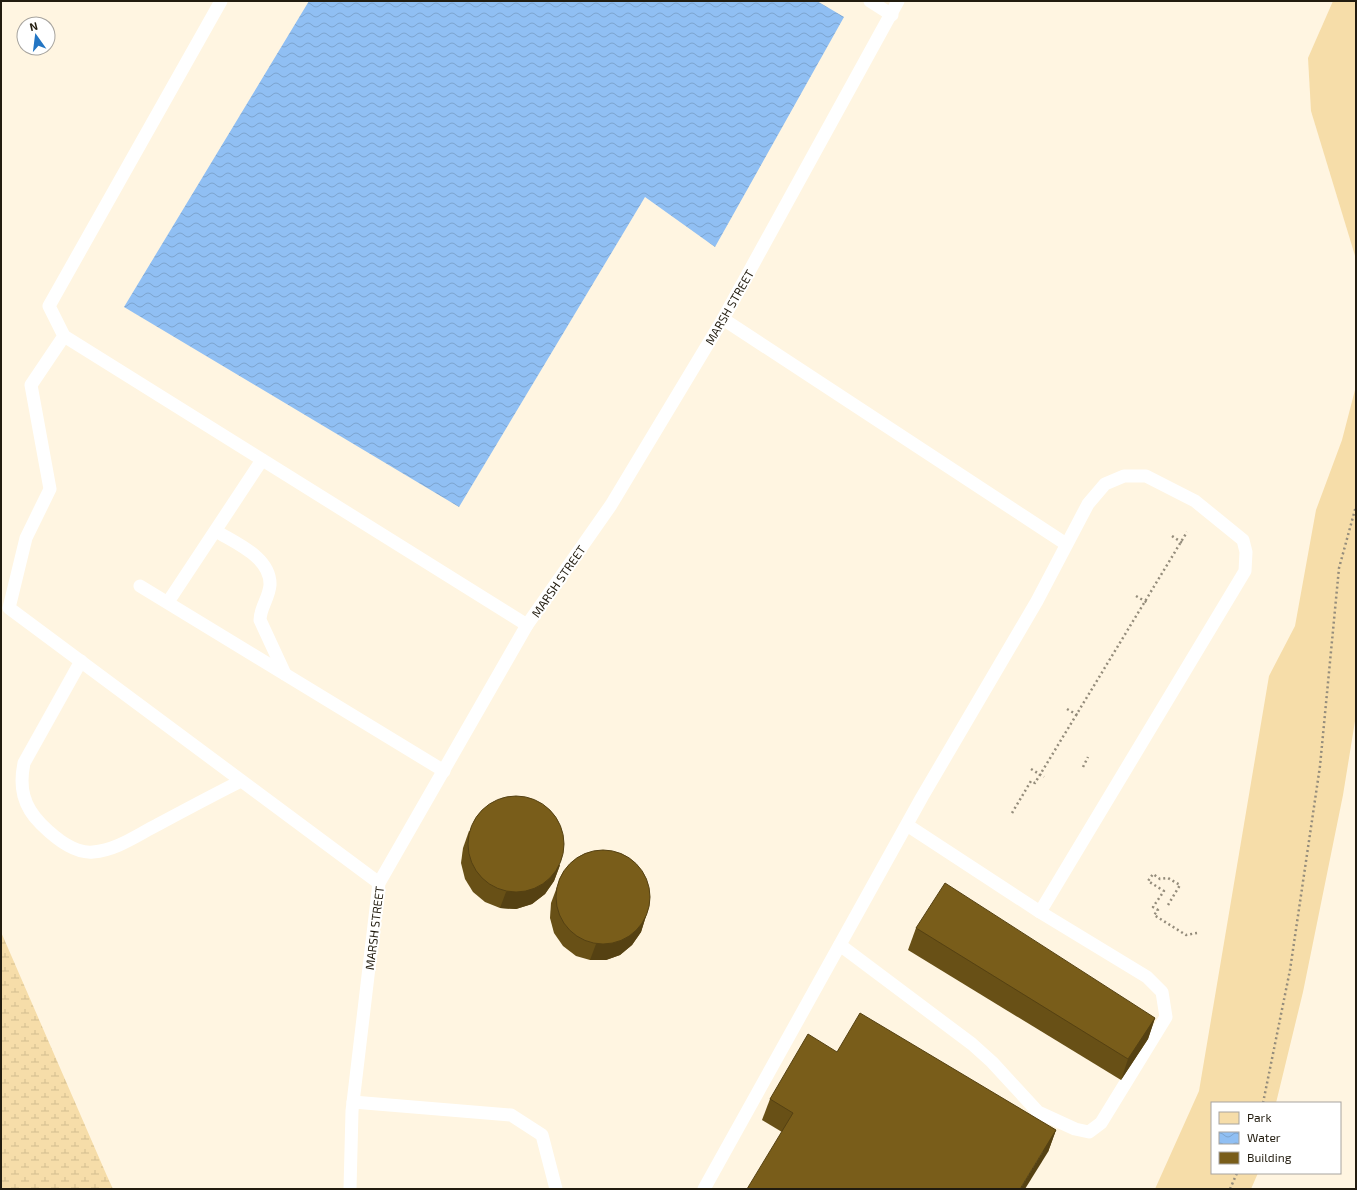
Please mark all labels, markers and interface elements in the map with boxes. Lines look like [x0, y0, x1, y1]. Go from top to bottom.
north arrow [16, 16, 56, 56]
text: N [28, 19, 39, 33]
street label: MARSH STREET [702, 267, 756, 347]
street label: MARSH STREET [528, 542, 588, 620]
street label: MARSH STREET [362, 885, 386, 971]
legend [1211, 1102, 1341, 1174]
text: Park [1247, 1110, 1272, 1124]
text: Water [1247, 1130, 1281, 1144]
text: Building [1247, 1150, 1292, 1164]

